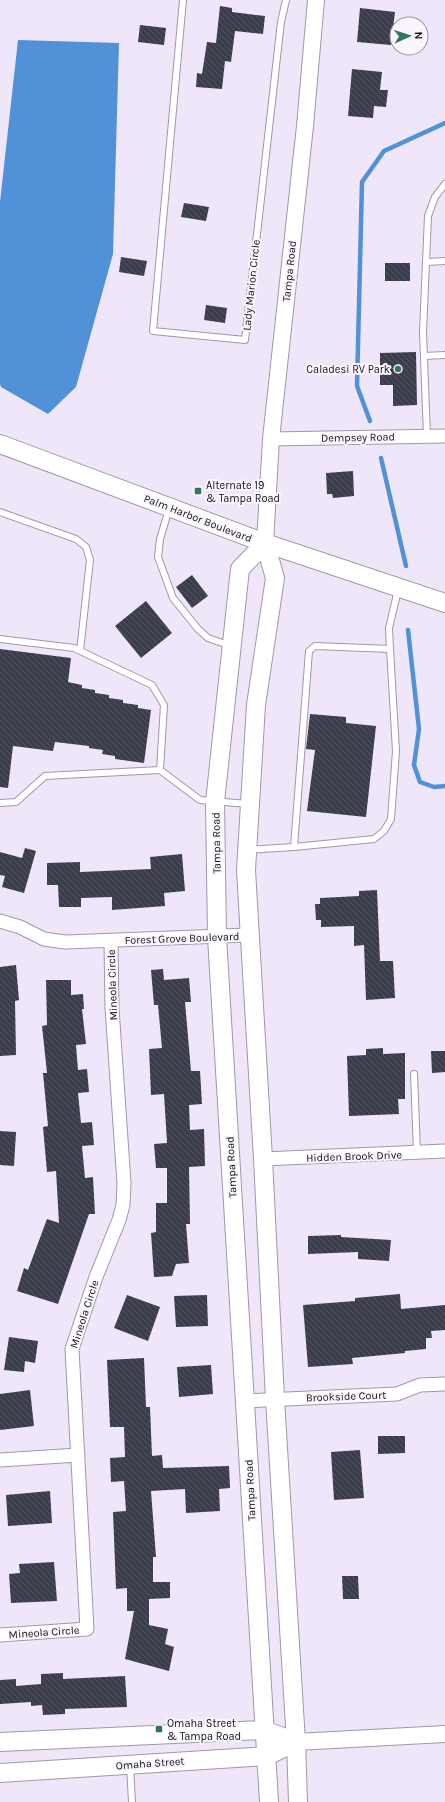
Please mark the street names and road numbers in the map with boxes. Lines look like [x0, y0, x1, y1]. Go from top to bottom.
street label: Lady Marion Circle [240, 238, 263, 331]
street label: Tampa Road [280, 240, 299, 302]
street label: Dempsey Road [321, 430, 395, 445]
street label: Palm Harbor Boulevard [142, 492, 254, 545]
street label: Tampa Road [209, 812, 224, 874]
street label: Forest Grove Boulevard [124, 930, 240, 947]
street label: Mineola Circle [105, 949, 120, 1021]
street label: Tampa Road [223, 1136, 240, 1198]
street label: Hidden Brook Drive [306, 1148, 403, 1165]
street label: Mineola Circle [67, 1278, 102, 1350]
street label: Brookside Court [306, 1389, 386, 1404]
street label: Tampa Road [242, 1459, 259, 1521]
street label: Mineola Circle [8, 1624, 80, 1641]
street label: Omaha Street [115, 1755, 185, 1772]

